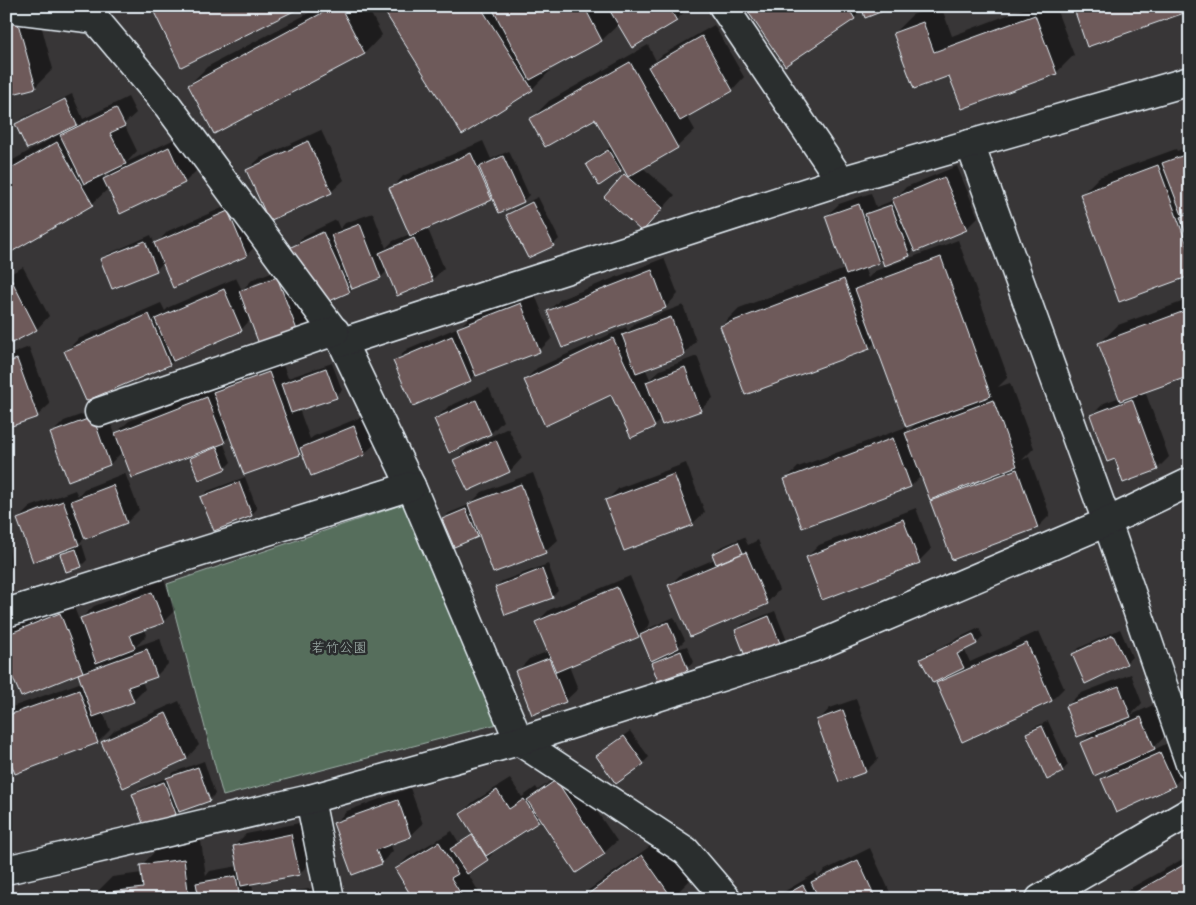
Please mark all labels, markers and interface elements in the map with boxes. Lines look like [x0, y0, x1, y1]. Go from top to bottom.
park label: 若竹公園 [311, 637, 367, 659]

